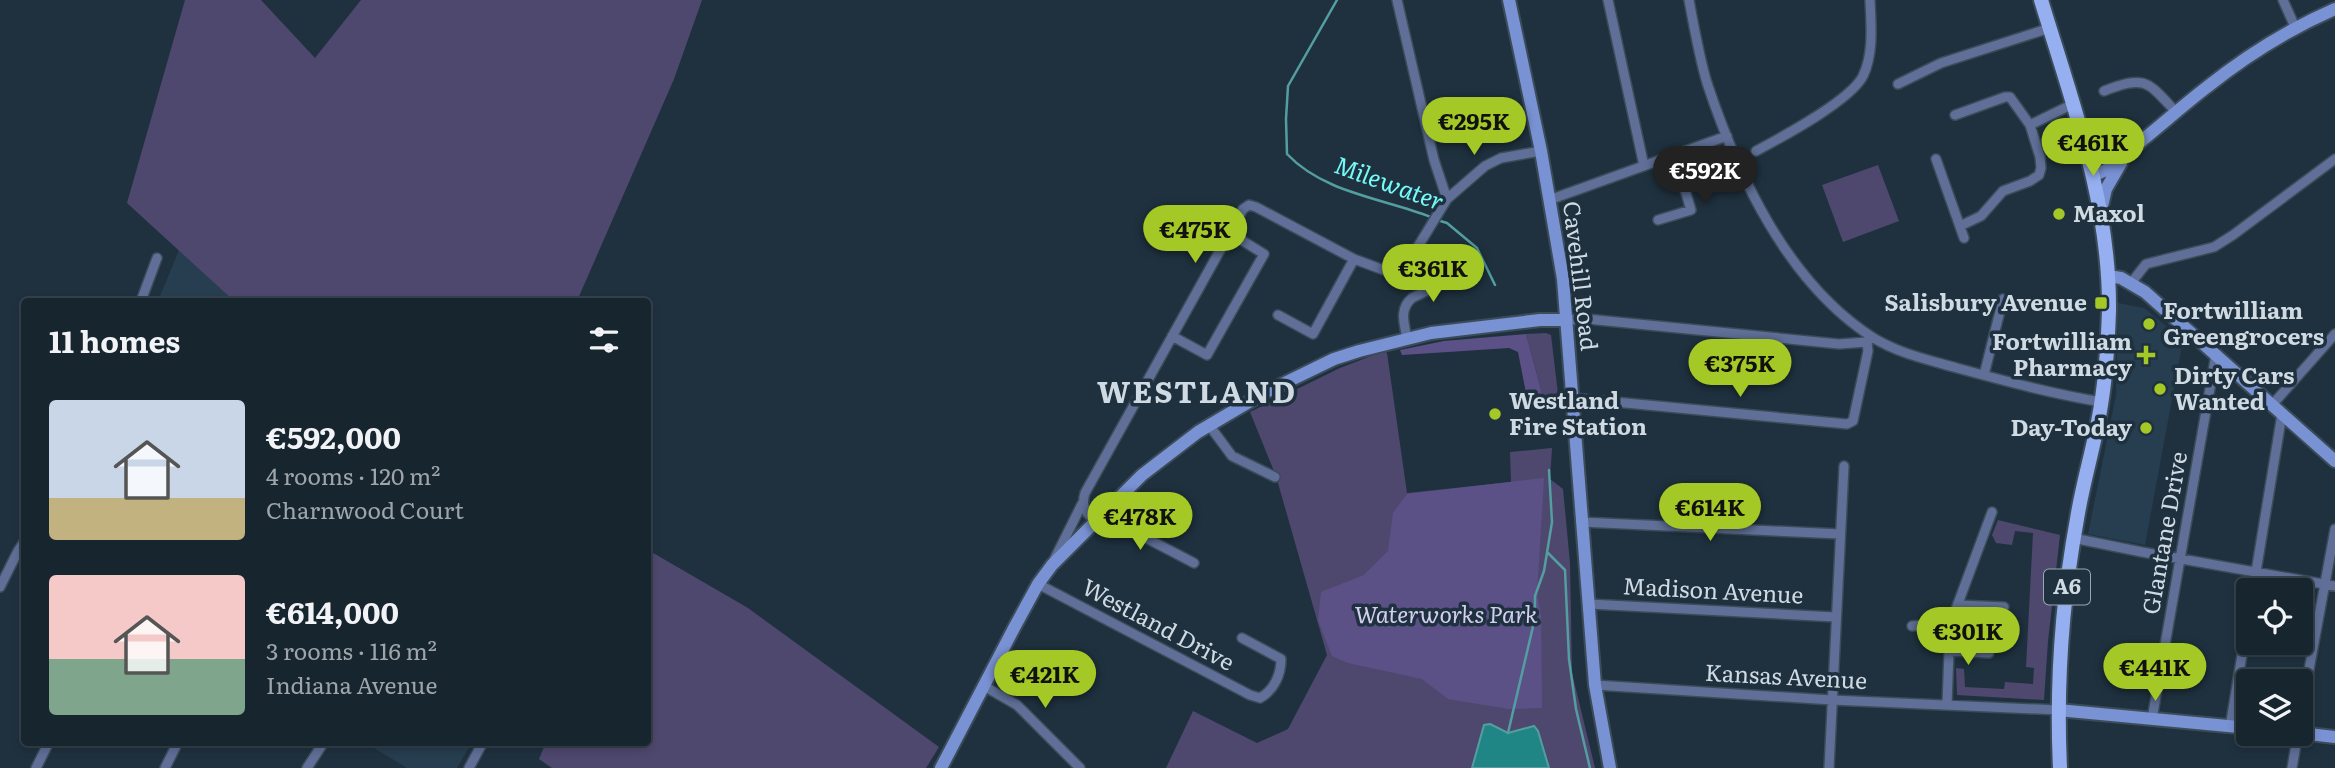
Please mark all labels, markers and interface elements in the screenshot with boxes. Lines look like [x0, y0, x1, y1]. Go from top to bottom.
pin: €295K [1425, 97, 1523, 157]
text: €295K [1438, 103, 1510, 137]
pin: €461K [2044, 118, 2142, 178]
text: €461K [2058, 124, 2128, 158]
water label: Milewater [1330, 146, 1449, 218]
pin: €592K [1656, 146, 1754, 206]
text: €592K [1669, 152, 1741, 186]
place label: Maxol [2073, 195, 2145, 229]
street label: Cavehill Road [1556, 199, 1608, 353]
pin: €475K [1146, 205, 1244, 265]
marker: Maxol [2051, 206, 2067, 222]
text: €475K [1159, 211, 1231, 245]
pin: €361K [1384, 244, 1482, 304]
text: €361K [1398, 250, 1468, 284]
place label: Salisbury Avenue [1885, 284, 2087, 318]
place label: Fortwilliam Greengrocers [2163, 292, 2324, 352]
marker: Salisbury Avenue [2093, 295, 2109, 311]
marker: Fortwilliam Greengrocers [2141, 316, 2157, 332]
text: 11 homes [49, 318, 180, 362]
icon: filters [585, 321, 623, 359]
place label: Fortwilliam Pharmacy [1992, 323, 2132, 383]
pin: €375K [1691, 340, 1789, 399]
text: €375K [1704, 345, 1776, 379]
marker: Fortwilliam Pharmacy [2138, 347, 2154, 363]
place label: Dirty Cars Wanted [2174, 357, 2294, 417]
district label: WESTLAND [1097, 368, 1297, 412]
marker: Dirty Cars Wanted [2152, 381, 2168, 397]
place label: Westland Fire Station [1509, 382, 1647, 442]
marker: Westland Fire Station [1487, 406, 1503, 422]
place label: Day-Today [2011, 409, 2132, 443]
text: €592,000 [266, 414, 401, 458]
marker: Day-Today [2138, 420, 2154, 436]
icon: home [105, 428, 189, 512]
street label: Glantane Drive [2132, 448, 2194, 617]
text: 4 rooms · 120 m² [266, 458, 440, 492]
pin: €614K [1661, 484, 1759, 543]
text: €614K [1675, 489, 1745, 523]
text: Charnwood Court [266, 492, 464, 526]
pin: €478K [1091, 492, 1189, 552]
text: €478K [1103, 498, 1177, 532]
street label: Madison Avenue [1622, 567, 1804, 611]
street label: Westland Drive [1077, 569, 1241, 678]
road number: A6 [2044, 570, 2090, 604]
map controls [2236, 578, 2313, 746]
button: locate [2236, 578, 2313, 655]
text: €614,000 [266, 589, 399, 633]
park label: Waterworks Park [1354, 596, 1538, 630]
icon: home [105, 603, 189, 687]
pin: €301K [1919, 608, 2017, 667]
text: €301K [1933, 613, 2003, 647]
text: 3 rooms · 116 m² [266, 633, 437, 667]
pin: €441K [2106, 644, 2204, 703]
text: €441K [2119, 649, 2191, 683]
pin: €421K [996, 650, 1094, 710]
street label: Kansas Avenue [1704, 654, 1868, 696]
text: €421K [1010, 656, 1080, 690]
text: Indiana Avenue [266, 667, 437, 701]
button: layers [2236, 669, 2313, 746]

